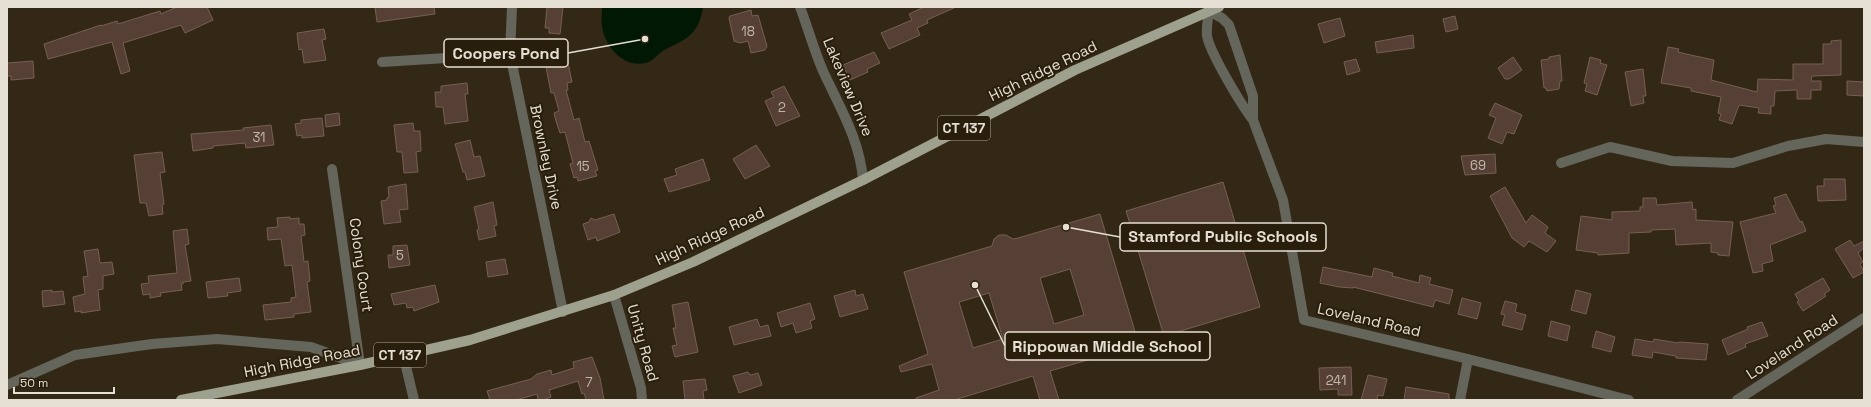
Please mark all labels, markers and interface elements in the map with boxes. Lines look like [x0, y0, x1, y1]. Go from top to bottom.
house number: 18 [741, 23, 755, 40]
street label: Lakeview Drive [819, 35, 878, 139]
street label: High Ridge Road [986, 36, 1100, 105]
callout: Coopers Pond [444, 39, 568, 67]
text: Coopers Pond [452, 43, 560, 64]
house number: 2 [778, 99, 786, 116]
street label: Brownley Drive [526, 103, 567, 211]
road number: CT 137 [938, 116, 990, 140]
house number: 31 [252, 129, 266, 146]
house number: 69 [1470, 157, 1486, 174]
house number: 15 [576, 158, 590, 175]
street label: High Ridge Road [652, 202, 767, 269]
street label: Colony Court [346, 217, 377, 313]
callout: Stamford Public Schools [1120, 223, 1326, 251]
text: Stamford Public Schools [1128, 226, 1318, 247]
house number: 5 [396, 247, 404, 264]
street label: Loveland Road [1316, 298, 1423, 341]
street label: Unity Road [623, 302, 664, 384]
street label: Loveland Road [1742, 310, 1841, 383]
callout: Rippowan Middle School [1005, 332, 1210, 360]
text: Rippowan Middle School [1012, 336, 1202, 357]
street label: High Ridge Road [242, 340, 362, 381]
road number: CT 137 [374, 343, 426, 367]
scale bar [14, 369, 114, 395]
house number: 241 [1326, 372, 1346, 389]
house number: 7 [585, 374, 593, 391]
text: 50 m [20, 375, 48, 391]

